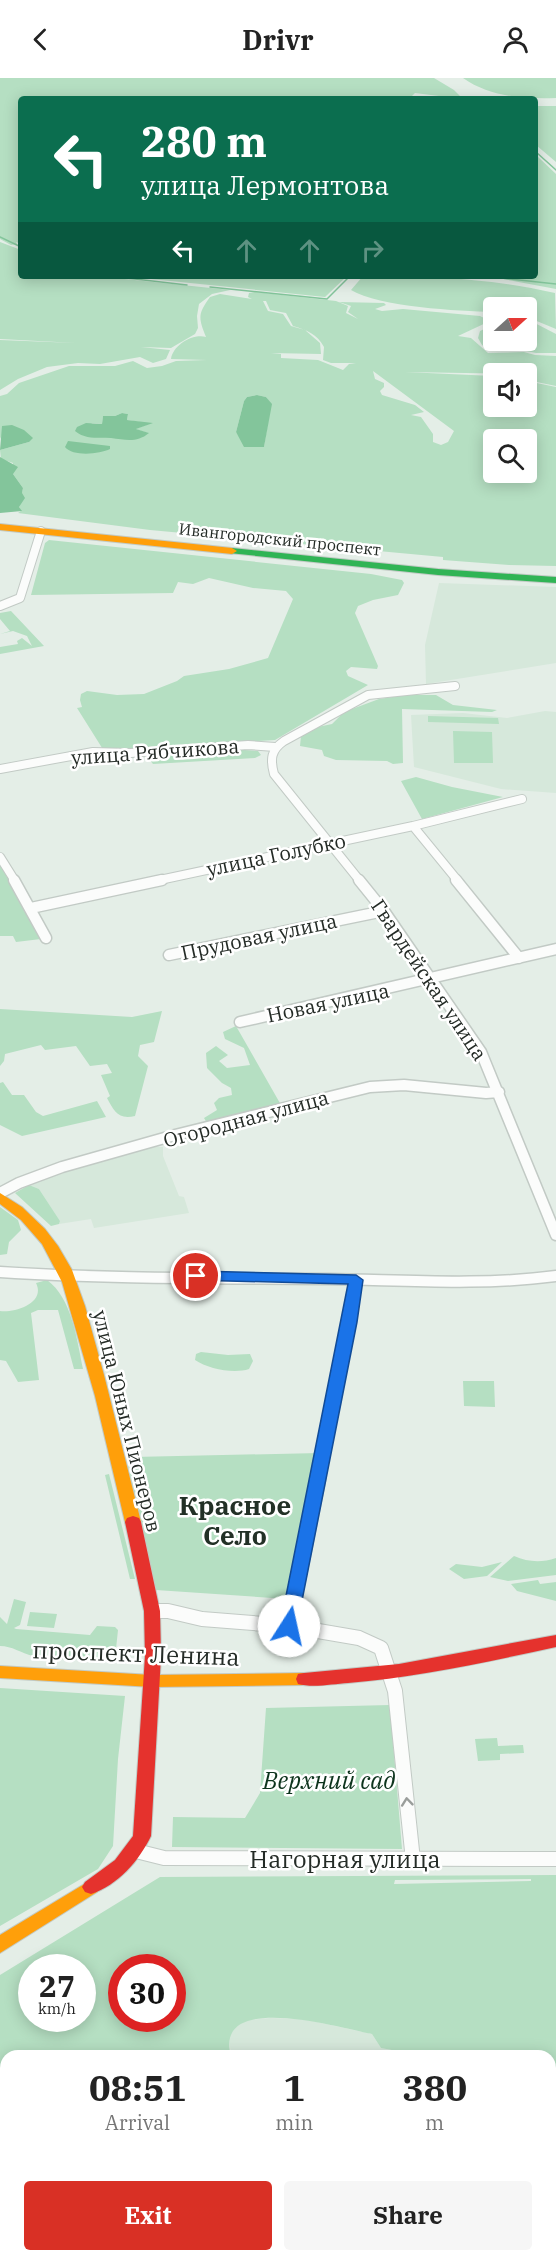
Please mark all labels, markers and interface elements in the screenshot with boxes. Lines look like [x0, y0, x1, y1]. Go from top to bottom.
text: Drivr [242, 22, 314, 57]
icon: back [24, 23, 57, 56]
icon: person [499, 23, 532, 56]
text: 280 m [141, 114, 267, 169]
icon: left [42, 120, 120, 198]
text: улица Лермонтова [141, 167, 389, 202]
icon: left [167, 234, 200, 267]
icon: ahead [230, 234, 263, 267]
icon: ahead [293, 234, 326, 267]
icon: right [356, 234, 389, 267]
north arrow [483, 297, 537, 351]
map controls [483, 297, 537, 483]
button: sound [483, 363, 537, 417]
button: search [483, 429, 537, 483]
street label: Ивангородский проспект [178, 518, 382, 560]
street label: улица Рябчикова [70, 732, 240, 771]
street label: улица Голубко [204, 827, 348, 882]
street label: Гвардейская улица [365, 894, 494, 1066]
street label: Прудовая улица [178, 907, 339, 966]
street label: Новая улица [264, 976, 392, 1029]
street label: Огородная улица [160, 1083, 332, 1154]
pin [170, 1250, 221, 1301]
icon: arrive [179, 1259, 212, 1292]
street label: улица Юных Пионеров [87, 1307, 168, 1535]
district label: Красное Село [179, 1488, 291, 1552]
position arrow [257, 1594, 321, 1658]
street label: проспект Ленина [32, 1633, 240, 1673]
park label: Верхний сад [262, 1764, 395, 1796]
one-way arrow [401, 1798, 414, 1807]
street label: Нагорная улица [249, 1843, 441, 1875]
speed limit sign: 30 [108, 1954, 186, 2032]
text: 27 [39, 1966, 75, 2005]
text: km/h [38, 1999, 76, 2018]
text: 08:51 [89, 2064, 186, 2111]
text: 1 [283, 2064, 305, 2111]
text: 380 [402, 2064, 467, 2111]
text: Arrival [105, 2109, 170, 2136]
text: min [275, 2109, 313, 2136]
text: m [425, 2109, 444, 2136]
button: Exit [24, 2181, 272, 2250]
button: Share [284, 2181, 532, 2250]

